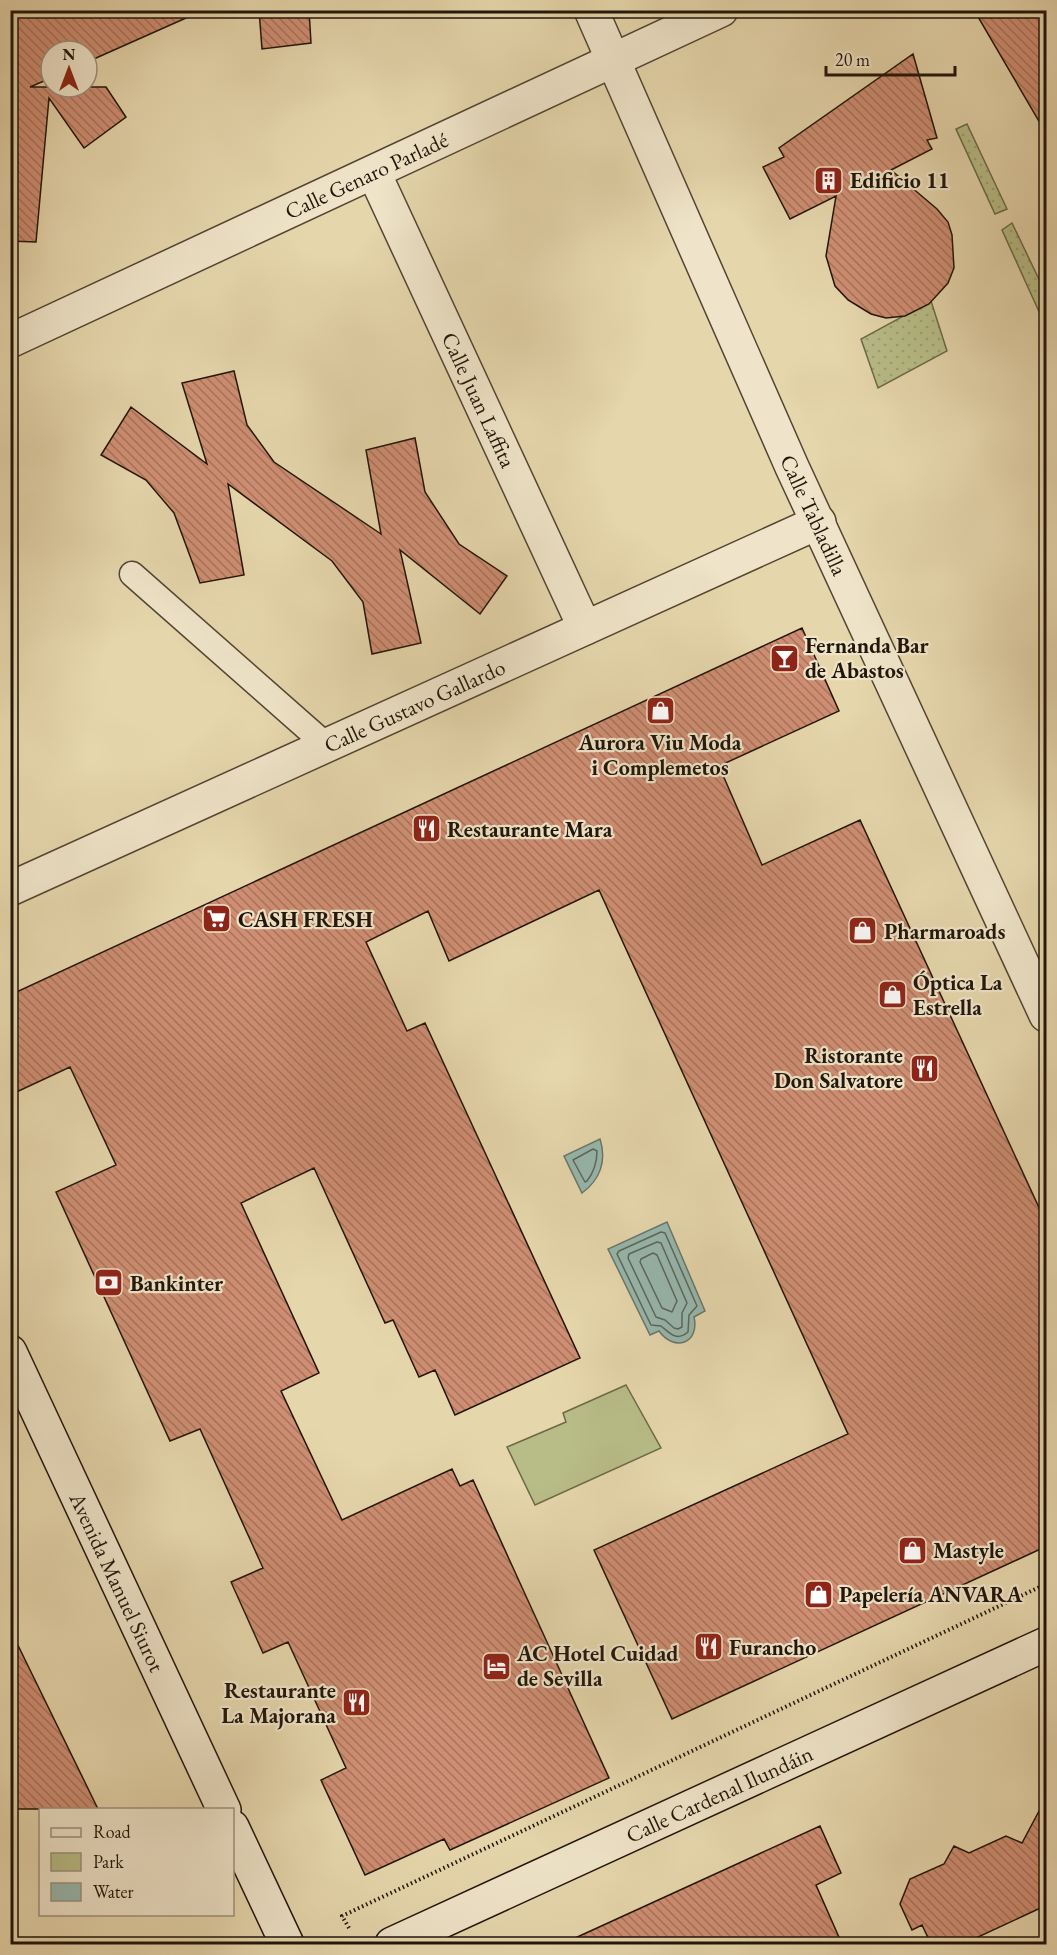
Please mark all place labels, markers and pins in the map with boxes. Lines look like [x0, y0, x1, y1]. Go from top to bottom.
building icon: Edificio 11 [813, 164, 845, 196]
place label: Edificio 11 [850, 166, 949, 195]
place label: Fernanda Bar de Abastos [805, 631, 930, 685]
bar icon: Fernanda Bar de Abastos [768, 642, 800, 674]
shop icon: Aurora Viu Moda i Complemetos [644, 694, 676, 726]
place label: Aurora Viu Moda i Complemetos [578, 728, 742, 782]
restaurant icon: Restaurante Mara [410, 813, 442, 845]
place label: Restaurante Mara [447, 815, 613, 844]
supermarket icon: CASH FRESH [201, 903, 233, 935]
place label: CASH FRESH [238, 905, 373, 934]
shop icon: Pharmaroads [847, 915, 879, 947]
place label: Pharmaroads [884, 917, 1005, 946]
place label: Óptica La Estrella [913, 968, 1003, 1022]
shop icon: Óptica La Estrella [876, 979, 908, 1011]
place label: Ristorante Don Salvatore [774, 1041, 903, 1095]
restaurant icon: Ristorante Don Salvatore [908, 1052, 940, 1084]
bank icon: Bankinter [93, 1267, 125, 1299]
place label: Bankinter [130, 1269, 224, 1298]
shop icon: Mastyle [896, 1534, 928, 1566]
place label: Mastyle [933, 1536, 1004, 1565]
shop icon: Papelería ANVARA [802, 1578, 834, 1610]
place label: Papelería ANVARA [839, 1580, 1023, 1609]
restaurant icon: Furancho [692, 1631, 724, 1663]
place label: Furancho [729, 1633, 816, 1662]
place label: AC Hotel Cuidad de Sevilla [516, 1639, 679, 1693]
hotel icon: AC Hotel Cuidad de Sevilla [480, 1650, 512, 1682]
place label: Restaurante La Majorana [221, 1676, 336, 1730]
restaurant icon: Restaurante La Majorana [341, 1687, 373, 1719]

